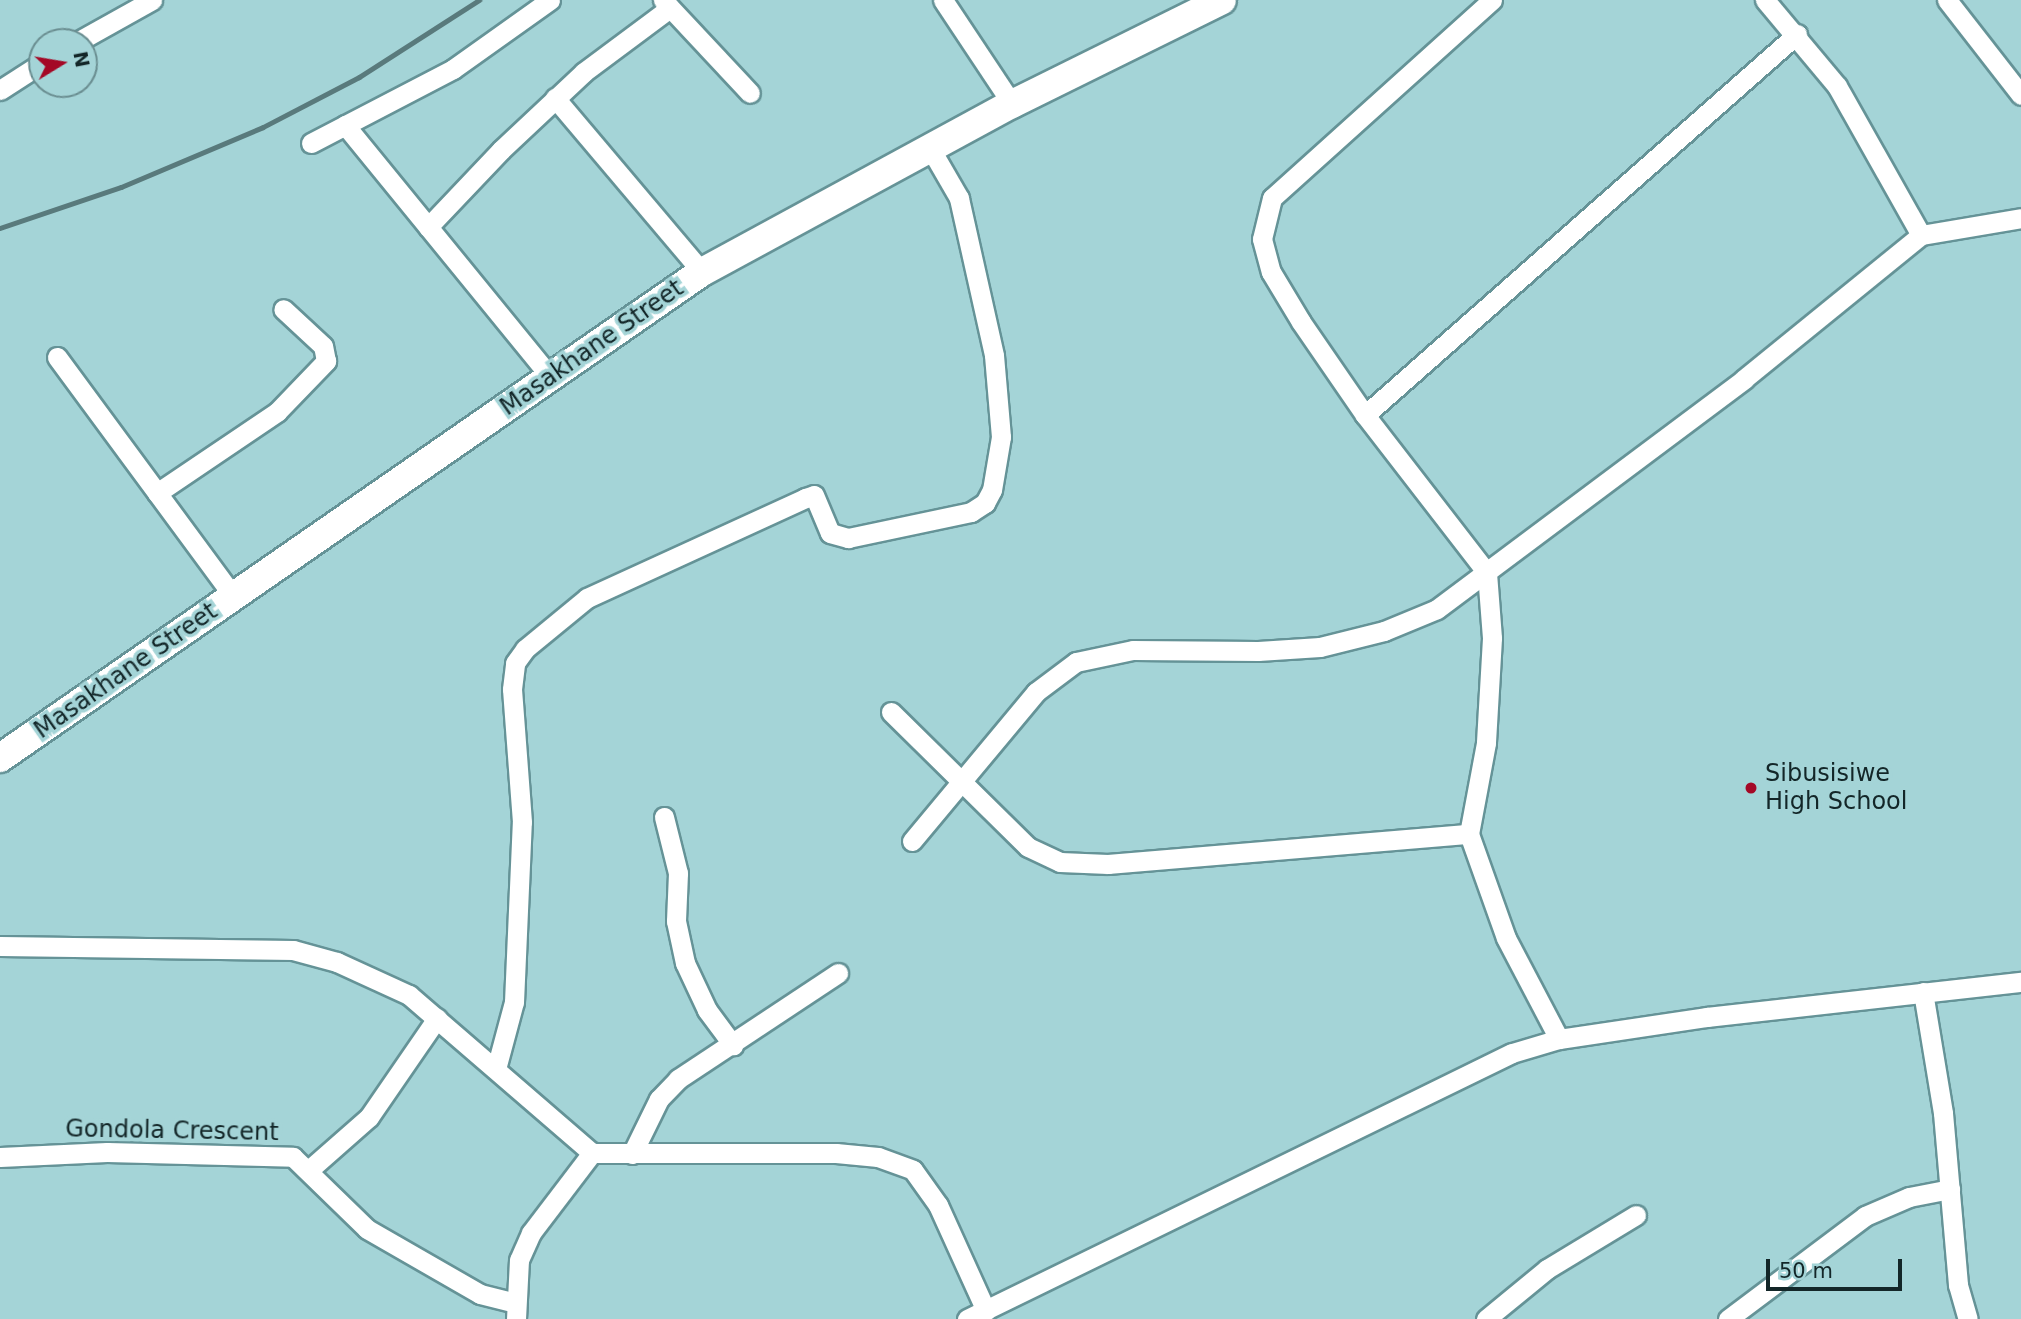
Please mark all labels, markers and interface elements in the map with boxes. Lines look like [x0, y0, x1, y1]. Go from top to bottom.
north arrow [28, 28, 98, 98]
text: N [69, 49, 94, 69]
street label: Masakhane Street [495, 274, 689, 422]
street label: Masakhane Street [29, 597, 223, 745]
place label: Sibusisiwe High School [1765, 760, 1907, 816]
marker: Sibusisiwe High School [1743, 780, 1759, 796]
street label: Gondola Crescent [65, 1115, 279, 1147]
scale bar [1769, 1246, 1906, 1290]
text: 50 m [1779, 1259, 1833, 1283]

